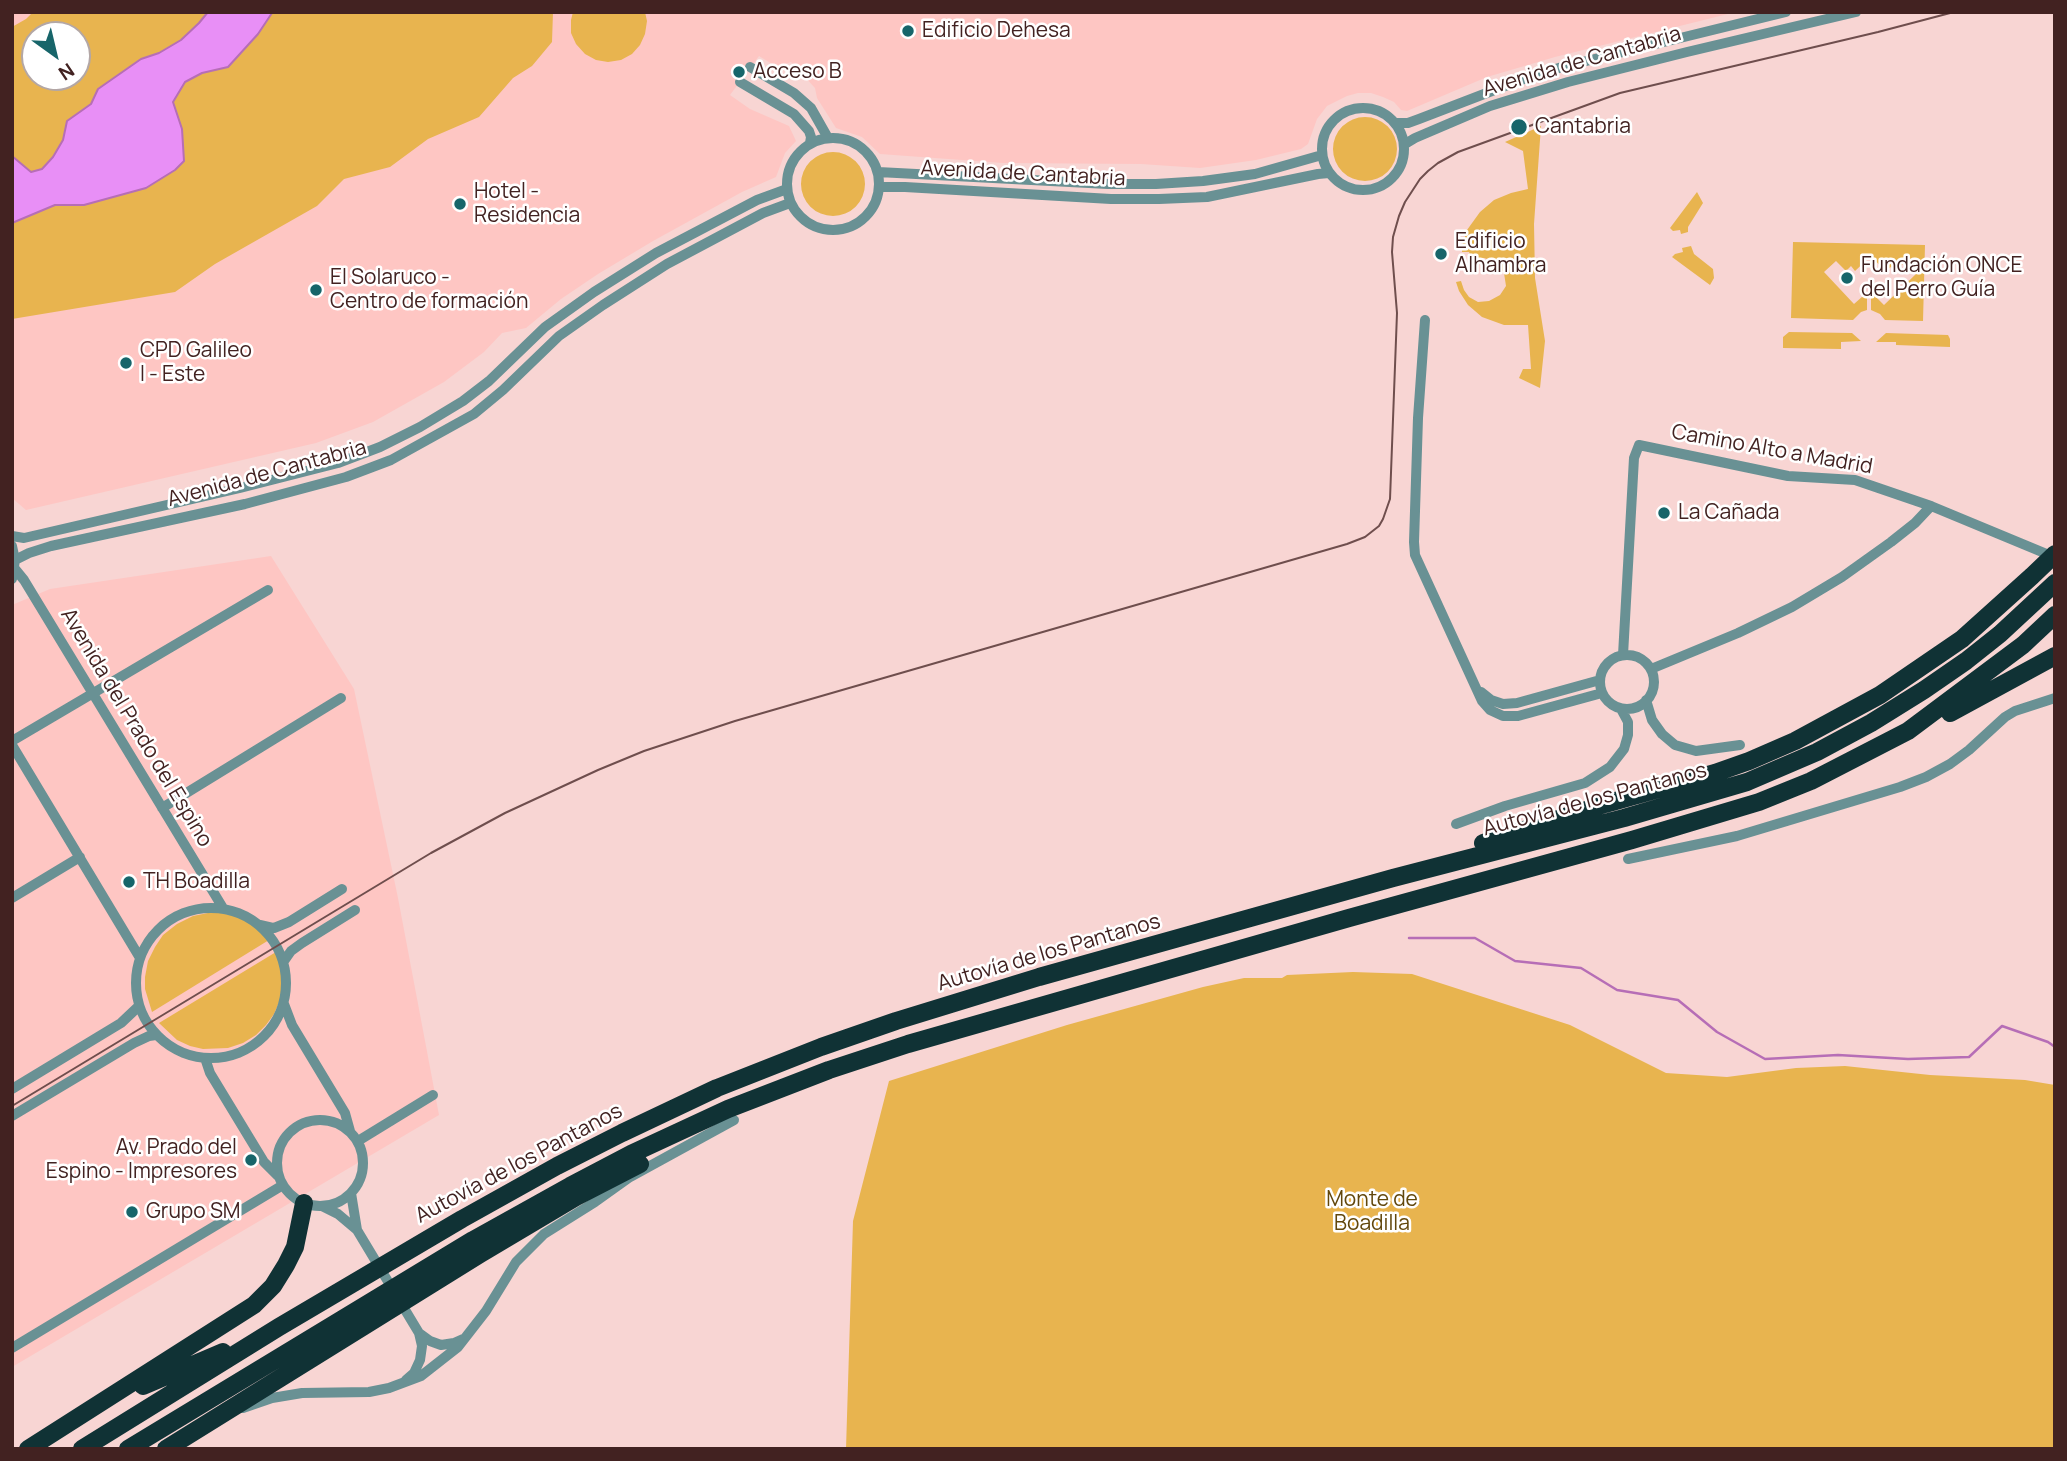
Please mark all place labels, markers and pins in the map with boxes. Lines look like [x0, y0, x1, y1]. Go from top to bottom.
place label: Edificio Dehesa [922, 18, 1071, 44]
marker: Edificio Dehesa [900, 23, 916, 39]
place label: Acceso B [753, 59, 842, 85]
marker: Acceso B [731, 64, 747, 80]
place label: Cantabria [1535, 114, 1631, 140]
marker: Cantabria [1509, 117, 1529, 137]
place label: Hotel - Residencia [474, 179, 580, 229]
marker: Hotel - Residencia [452, 196, 468, 212]
place label: Edificio Alhambra [1455, 229, 1546, 279]
marker: Edificio Alhambra [1433, 246, 1449, 262]
place label: Fundación ONCE del Perro Guía [1861, 253, 2022, 303]
place label: El Solaruco - Centro de formación [330, 265, 528, 315]
marker: Fundación ONCE del Perro Guía [1839, 270, 1855, 286]
marker: El Solaruco - Centro de formación [308, 282, 324, 298]
place label: CPD Galileo I - Este [140, 338, 252, 388]
marker: CPD Galileo I - Este [118, 355, 134, 371]
place label: La Cañada [1678, 500, 1780, 526]
marker: La Cañada [1656, 505, 1672, 521]
place label: TH Boadilla [143, 869, 250, 895]
marker: TH Boadilla [121, 874, 137, 890]
place label: Av. Prado del Espino - Impresores [46, 1135, 237, 1185]
marker: Av. Prado del Espino - Impresores [243, 1152, 259, 1168]
place label: Grupo SM [146, 1199, 240, 1225]
marker: Grupo SM [124, 1204, 140, 1220]

